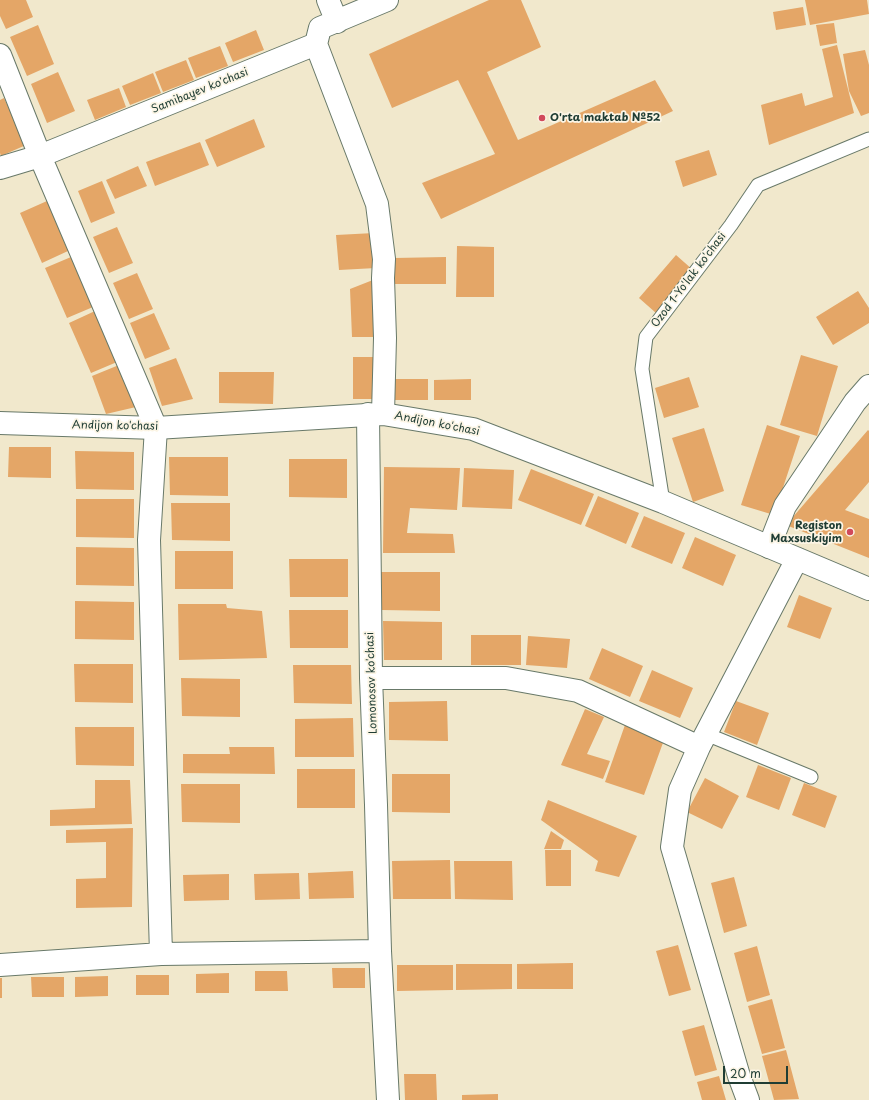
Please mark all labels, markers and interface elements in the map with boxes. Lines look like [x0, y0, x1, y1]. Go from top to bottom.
street label: Samibayev ko'chasi [150, 66, 250, 116]
place label: O'rta maktab №52 [550, 111, 661, 125]
marker: O'rta maktab №52 [537, 113, 547, 123]
street label: Ozod 1-Yo'lak ko'chasi [649, 230, 729, 330]
street label: Andijon ko'chasi [393, 409, 481, 439]
street label: Andijon ko'chasi [72, 419, 158, 433]
place label: Registon Maxsuskiyim [770, 519, 842, 545]
marker: Registon Maxsuskiyim [845, 527, 855, 537]
street label: Lomonosov ko'chasi [364, 632, 380, 734]
scale bar [725, 1058, 790, 1084]
text: 20 m [730, 1064, 761, 1082]

